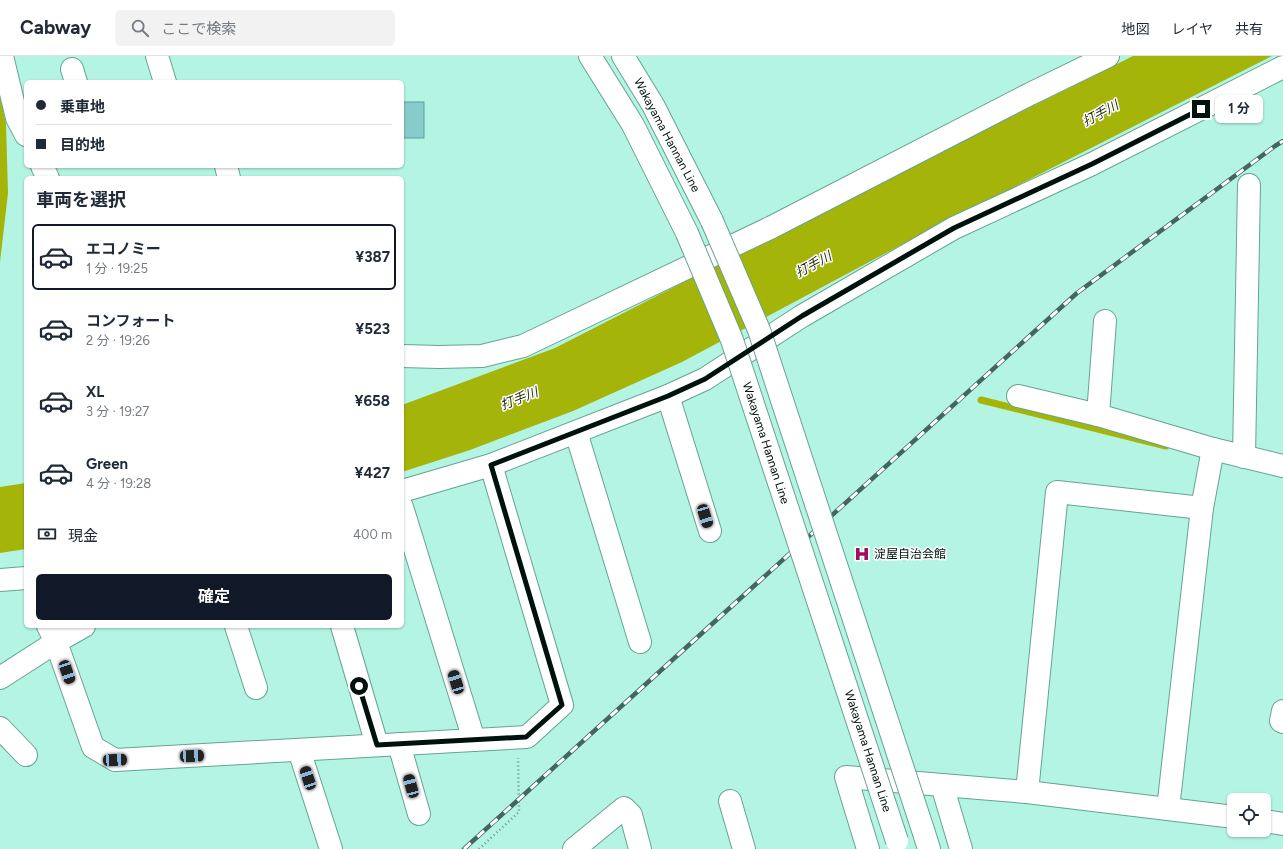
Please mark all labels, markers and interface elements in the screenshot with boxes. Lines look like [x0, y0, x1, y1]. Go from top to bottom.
search box [115, 10, 395, 46]
text: Cabway [20, 16, 91, 39]
icon: search [129, 17, 151, 39]
text: ここで検索 [161, 20, 236, 38]
text: 地図 [1121, 21, 1149, 38]
text: レイヤ [1171, 21, 1213, 38]
text: 共有 [1235, 21, 1263, 38]
street label: Wakayama Hannan Line [631, 76, 703, 195]
callout: 1 分 [1215, 95, 1263, 123]
water label: 打手川 [1079, 97, 1123, 129]
text: 乗車地 [60, 98, 105, 116]
route end [1192, 100, 1210, 118]
text: 1 分 [1228, 101, 1250, 116]
text: 目的地 [60, 136, 105, 154]
text: 車両を選択 [36, 189, 126, 211]
icon: car [38, 239, 74, 275]
text: エコノミー [86, 240, 161, 258]
text: ¥387 [355, 248, 390, 266]
water label: 打手川 [792, 248, 836, 280]
text: 1 分 · 19:25 [86, 261, 148, 276]
icon: car [38, 311, 74, 347]
text: コンフォート [86, 312, 176, 330]
text: ¥523 [355, 320, 390, 338]
text: 2 分 · 19:26 [86, 333, 150, 348]
street label: Wakayama Hannan Line [740, 380, 792, 506]
icon: car [38, 383, 74, 419]
text: XL [86, 383, 104, 401]
water label: 打手川 [498, 384, 542, 412]
text: ¥658 [354, 392, 390, 410]
text: 3 分 · 19:27 [86, 404, 149, 419]
icon: car [38, 455, 74, 491]
text: Green [86, 455, 128, 473]
text: ¥427 [355, 464, 390, 482]
text: 4 分 · 19:28 [86, 476, 151, 491]
car [696, 503, 714, 529]
icon: cash [36, 523, 58, 545]
text: 現金 [68, 527, 98, 545]
text: 400 m [353, 527, 392, 542]
hospital icon: 淀屋自治会館 [853, 545, 871, 563]
place label: 淀屋自治会館 [874, 547, 946, 561]
button: 確定 [36, 574, 392, 620]
car [57, 659, 77, 685]
car [447, 669, 465, 695]
route start [350, 677, 368, 695]
street label: Wakayama Hannan Line [842, 688, 894, 814]
car [180, 749, 204, 763]
car [103, 753, 127, 767]
car [299, 765, 317, 791]
car [402, 773, 420, 799]
map controls [1227, 793, 1271, 837]
button: locate [1227, 793, 1271, 837]

